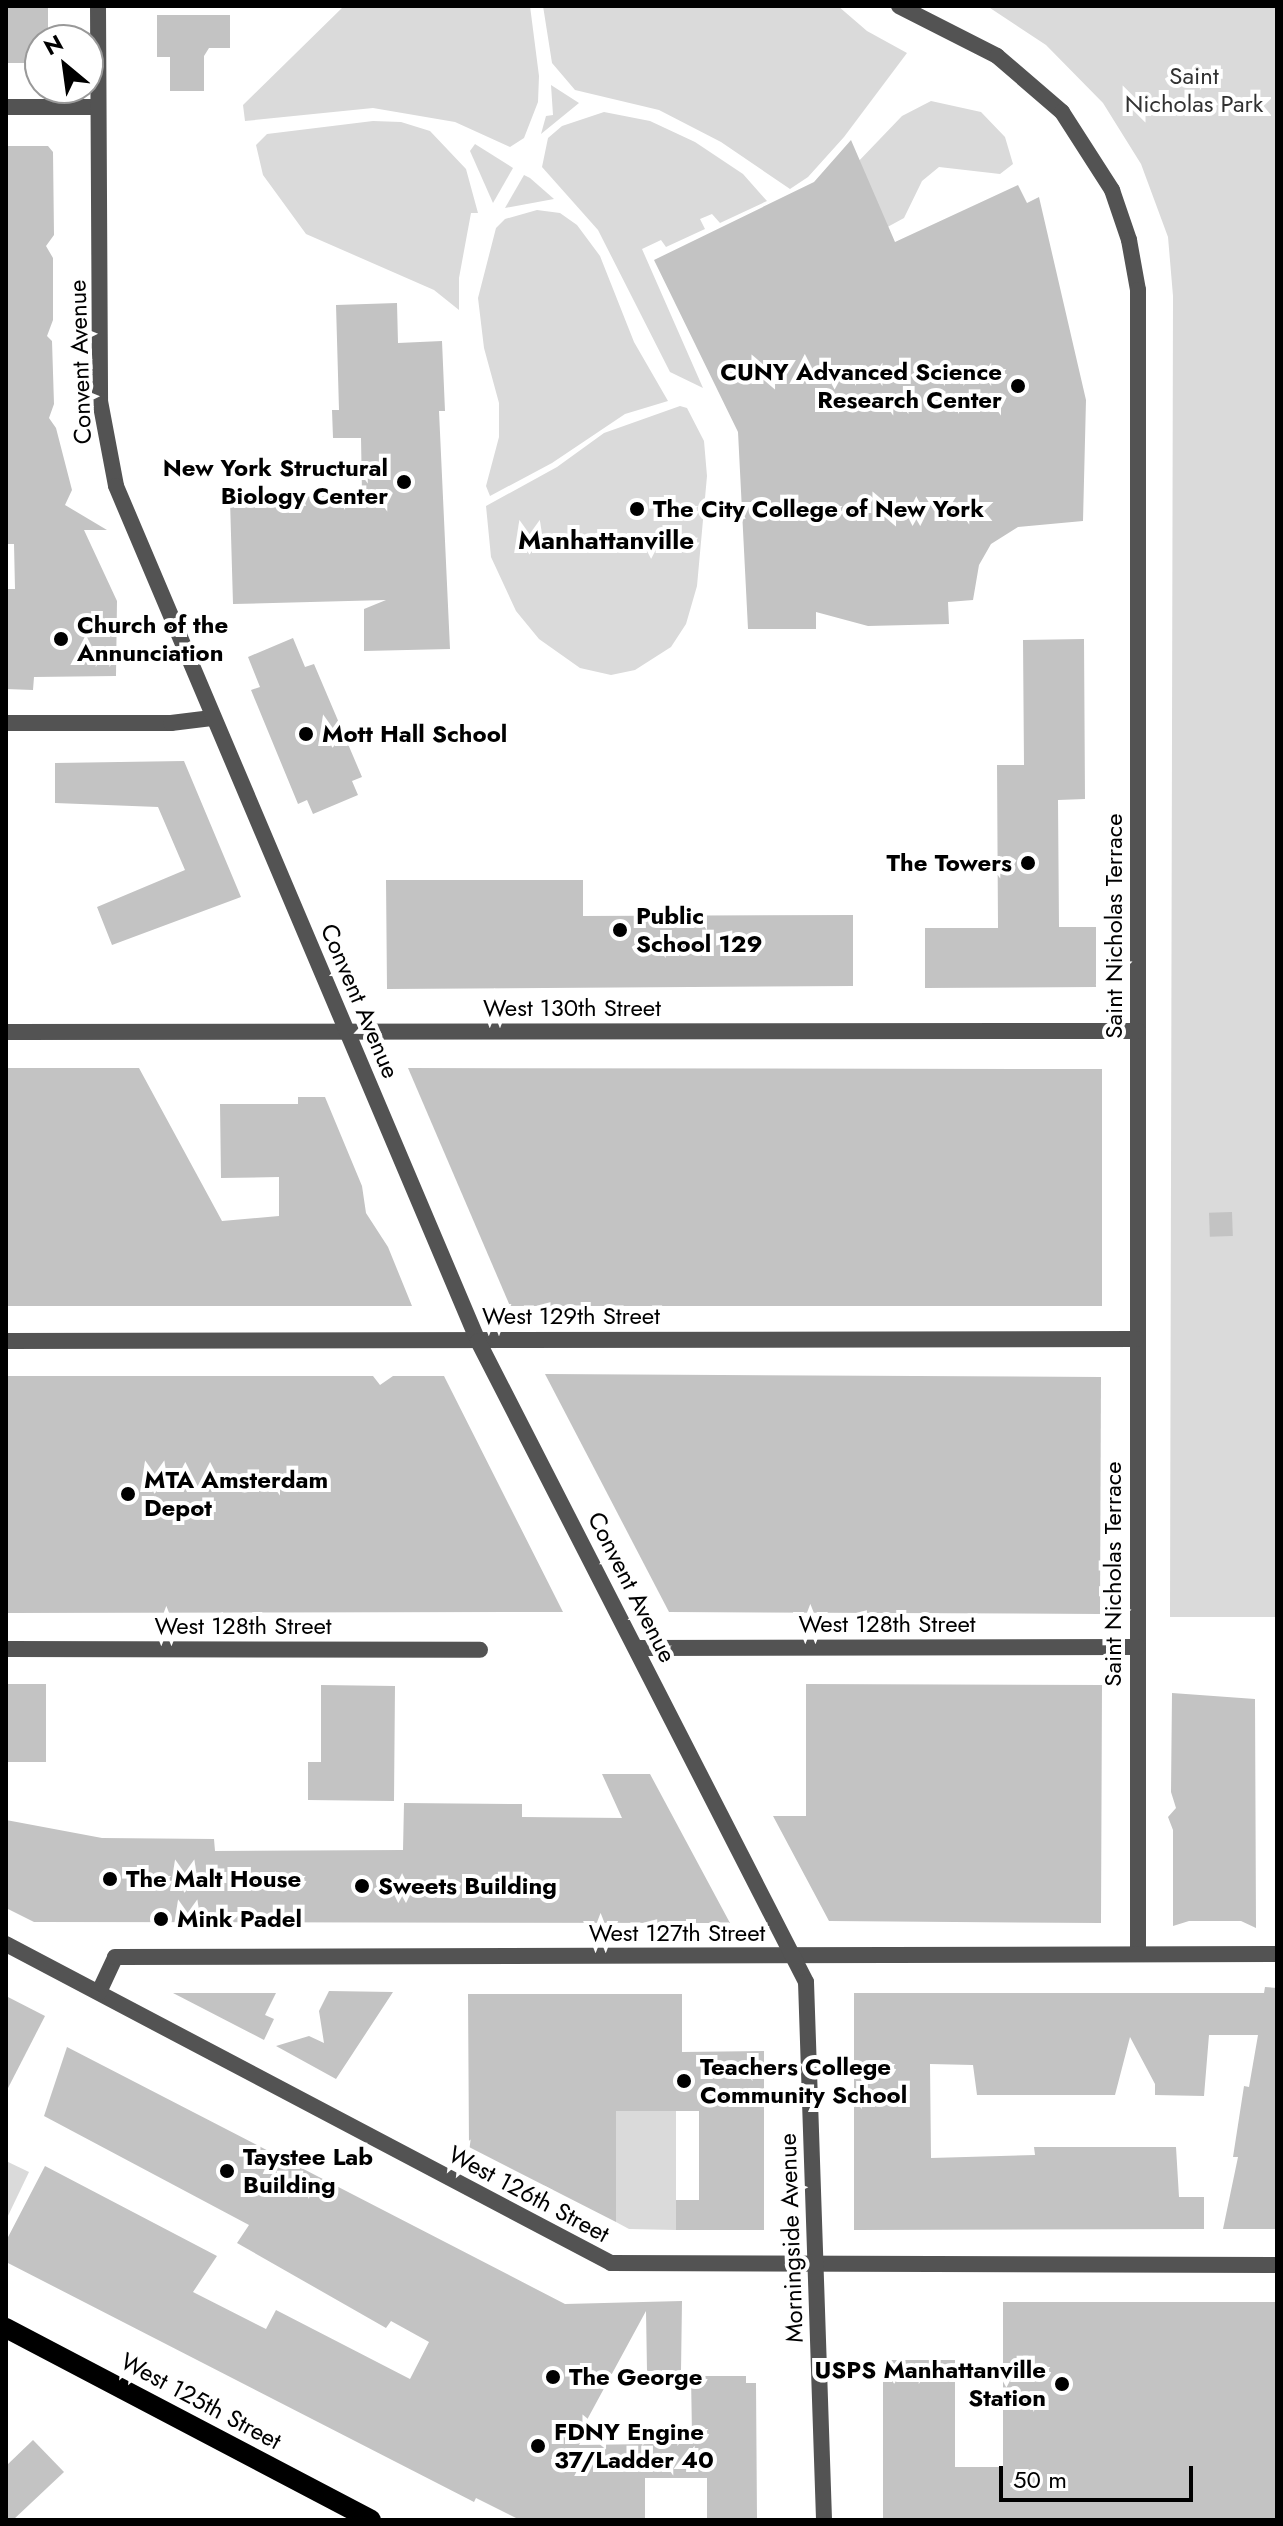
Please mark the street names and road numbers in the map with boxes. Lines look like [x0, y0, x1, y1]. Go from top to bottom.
street label: Convent Avenue [63, 279, 97, 445]
street label: Saint Nicholas Terrace [1100, 813, 1128, 1039]
street label: Convent Avenue [315, 919, 405, 1083]
street label: West 130th Street [483, 994, 661, 1022]
street label: West 129th Street [482, 1302, 660, 1330]
street label: Saint Nicholas Terrace [1099, 1461, 1127, 1687]
street label: Convent Avenue [582, 1507, 682, 1667]
street label: West 128th Street [798, 1610, 976, 1638]
street label: West 128th Street [154, 1612, 332, 1640]
street label: West 127th Street [589, 1919, 765, 1947]
street label: Morningside Avenue [773, 2133, 809, 2343]
street label: West 126th Street [444, 2140, 614, 2248]
street label: West 125th Street [116, 2347, 286, 2455]

